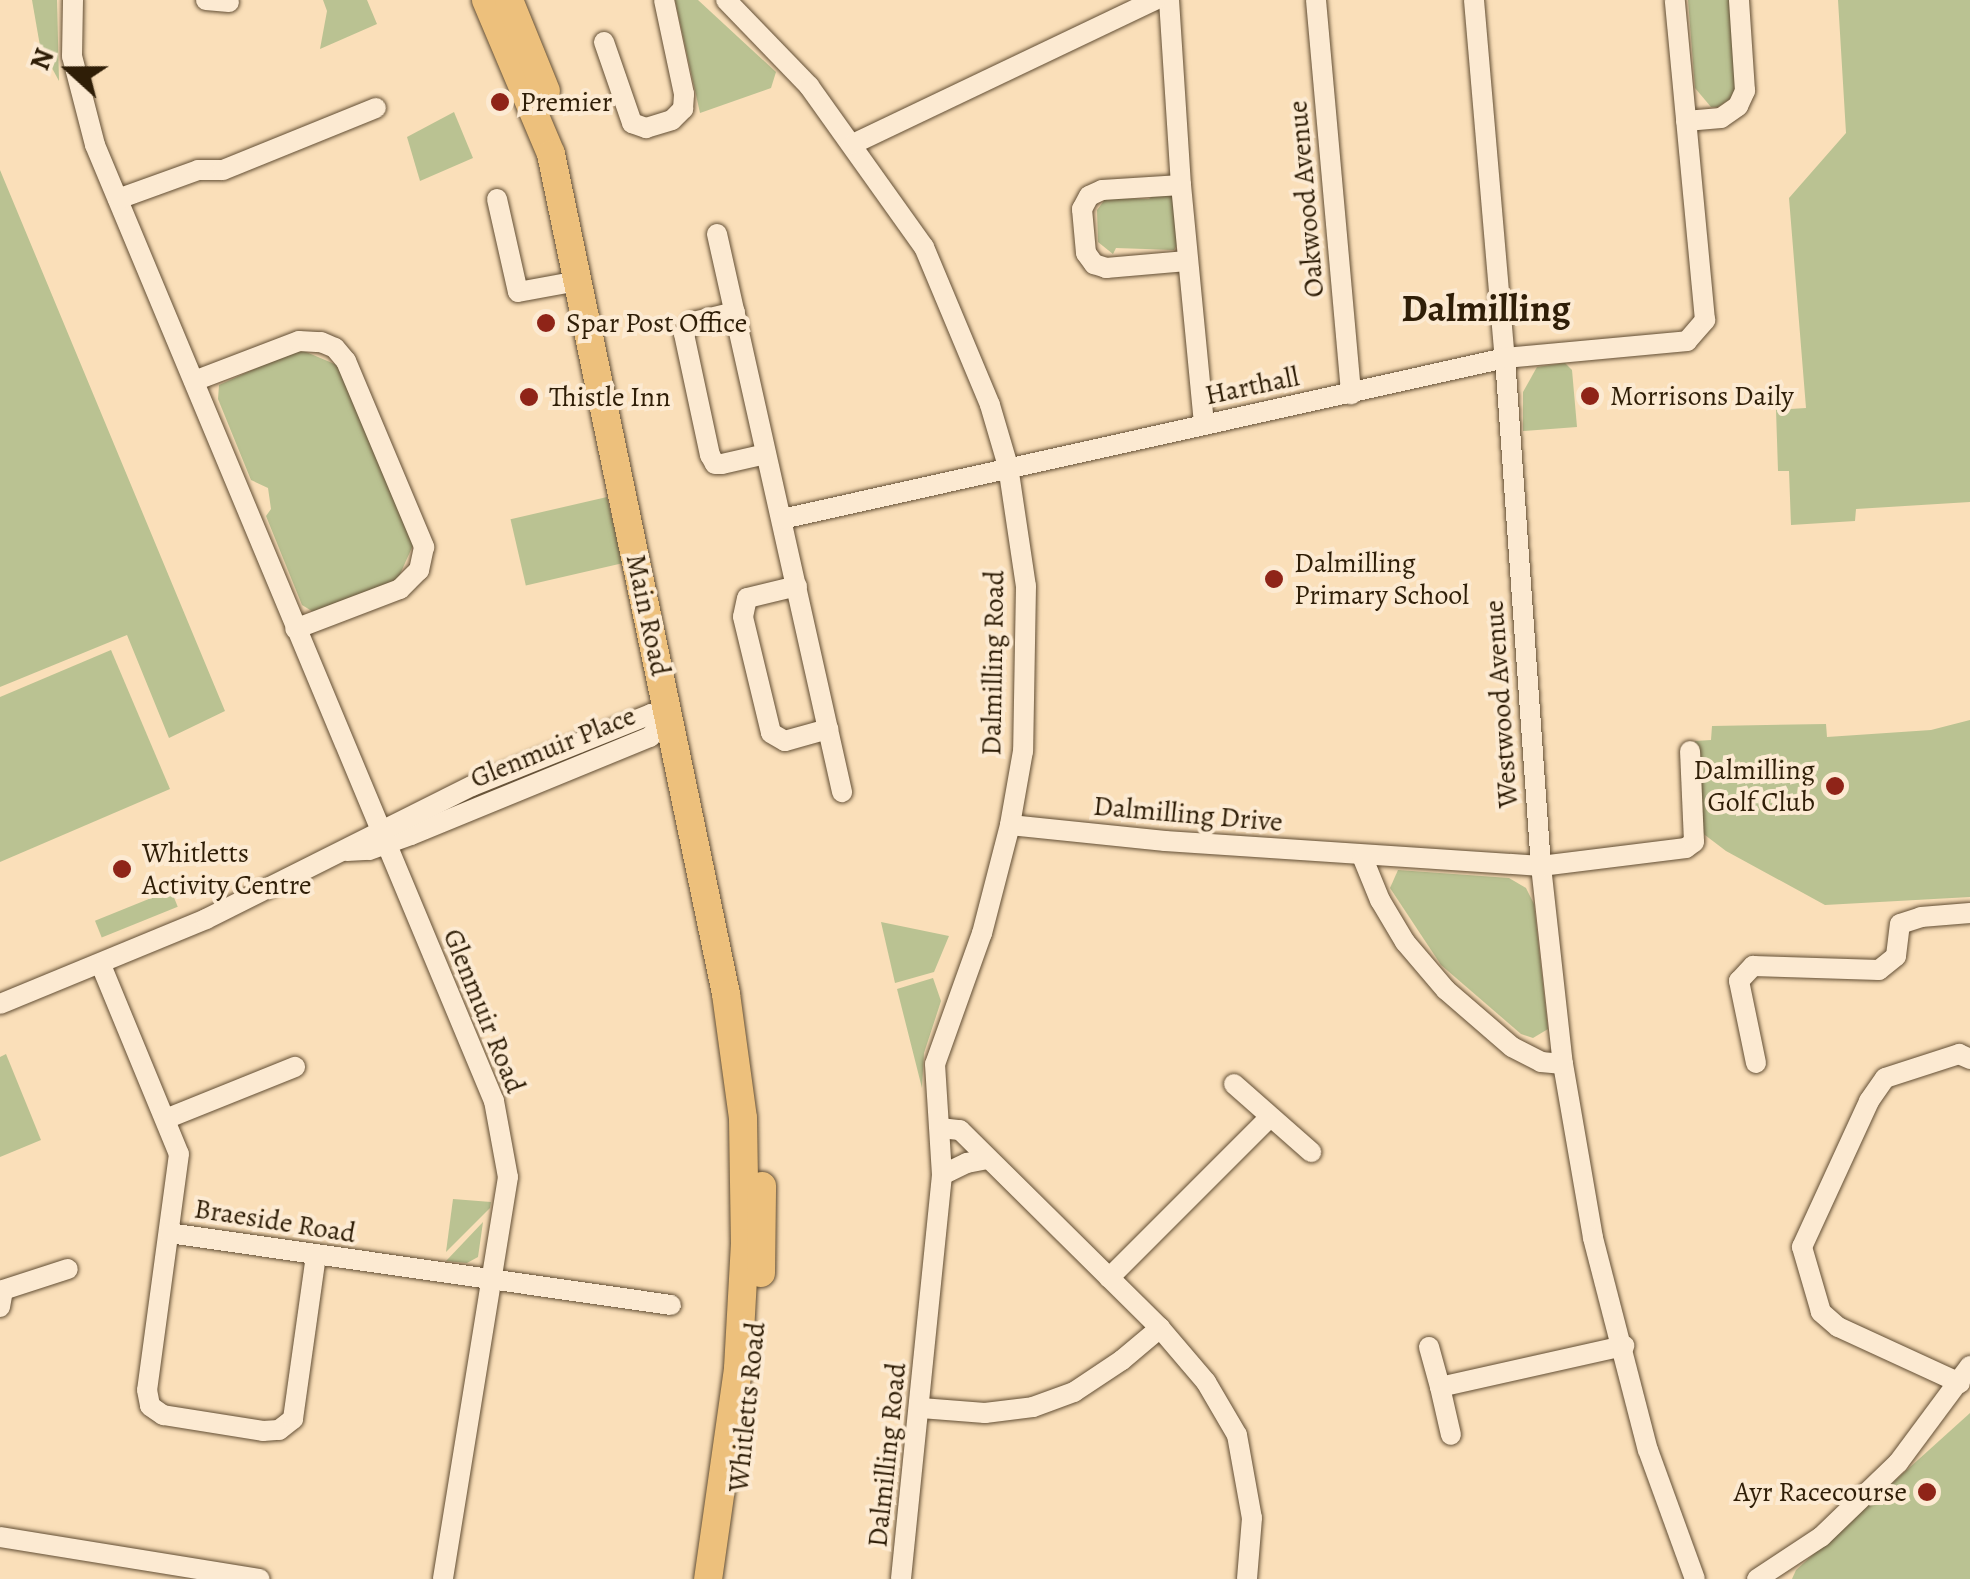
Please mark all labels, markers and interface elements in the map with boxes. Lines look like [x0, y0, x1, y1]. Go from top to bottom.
north arrow [20, 20, 120, 120]
text: N [21, 43, 63, 76]
place label: Premier [520, 85, 613, 119]
marker: Premier [489, 91, 511, 113]
street label: Oakwood Avenue [1281, 99, 1331, 299]
district label: Dalmilling [1401, 286, 1571, 332]
place label: Spar Post Office [566, 306, 747, 340]
marker: Spar Post Office [535, 312, 557, 334]
street label: Harthall [1202, 360, 1302, 412]
place label: Morrisons Daily [1610, 379, 1794, 413]
place label: Thistle Inn [549, 380, 671, 414]
marker: Morrisons Daily [1579, 385, 1601, 407]
marker: Thistle Inn [518, 386, 540, 408]
place label: Dalmilling Primary School [1294, 546, 1469, 612]
street label: Main Road [619, 551, 677, 679]
marker: Dalmilling Primary School [1263, 568, 1285, 590]
street label: Dalmilling Road [975, 570, 1011, 756]
street label: Westwood Avenue [1477, 599, 1525, 809]
street label: Glenmuir Place [466, 699, 640, 795]
place label: Dalmilling Golf Club [1693, 753, 1815, 819]
marker: Dalmilling Golf Club [1824, 775, 1846, 797]
street label: Dalmilling Drive [1092, 789, 1284, 839]
place label: Whitletts Activity Centre [142, 836, 312, 902]
marker: Whitletts Activity Centre [111, 858, 133, 880]
street label: Glenmuir Road [436, 924, 532, 1098]
street label: Braeside Road [192, 1192, 358, 1250]
street label: Whitletts Road [721, 1320, 773, 1494]
street label: Dalmilling Road [861, 1361, 913, 1549]
place label: Ayr Racecourse [1734, 1475, 1907, 1509]
marker: Ayr Racecourse [1916, 1481, 1938, 1503]

